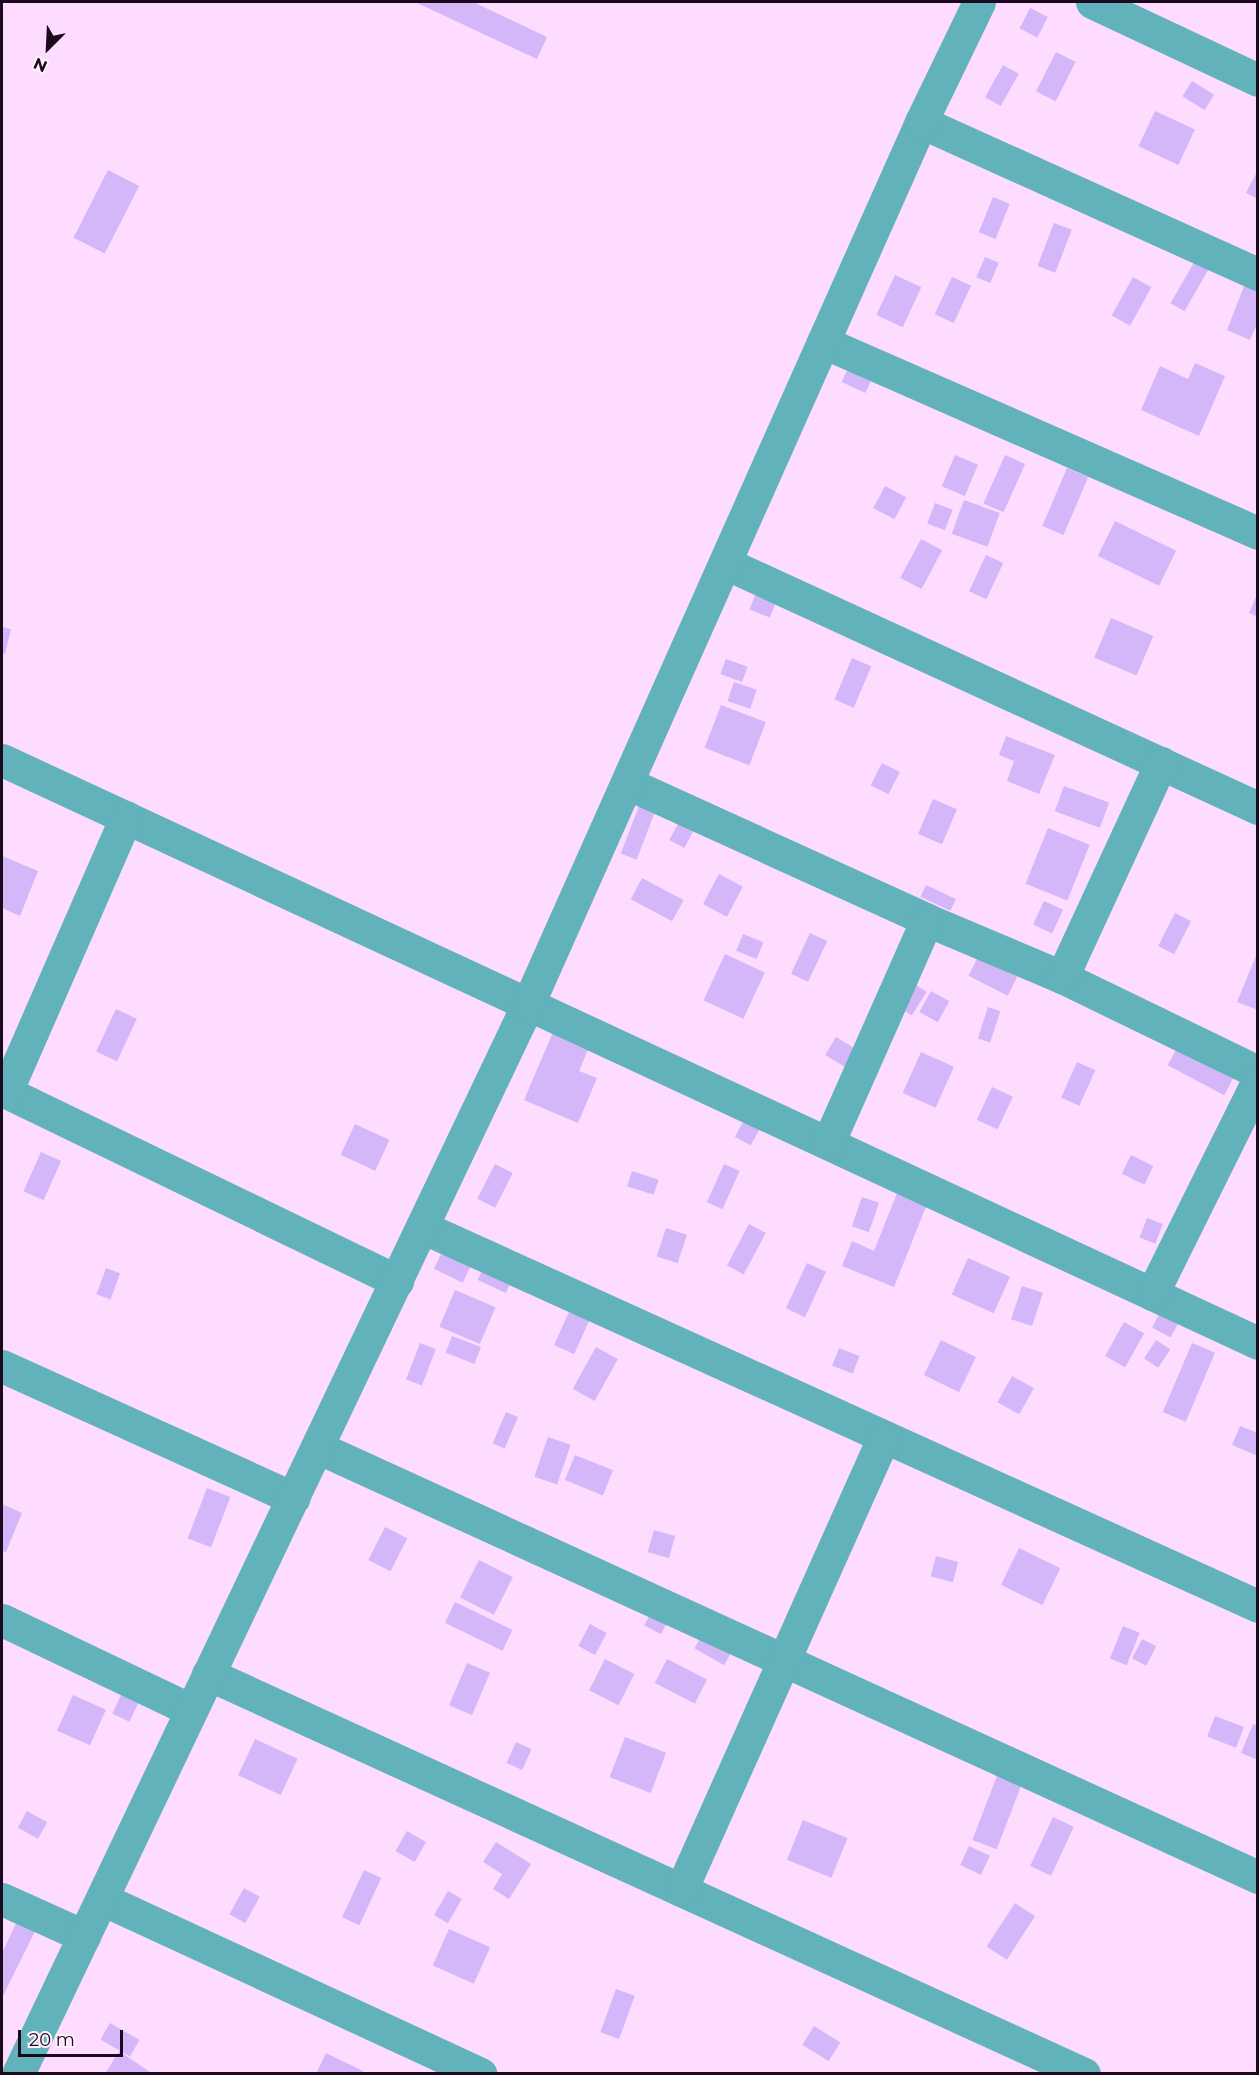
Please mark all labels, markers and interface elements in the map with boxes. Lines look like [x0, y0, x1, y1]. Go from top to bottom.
north arrow [18, 18, 78, 78]
text: N [31, 54, 50, 76]
scale bar [21, 2018, 126, 2056]
text: 20 m [29, 2029, 75, 2051]

